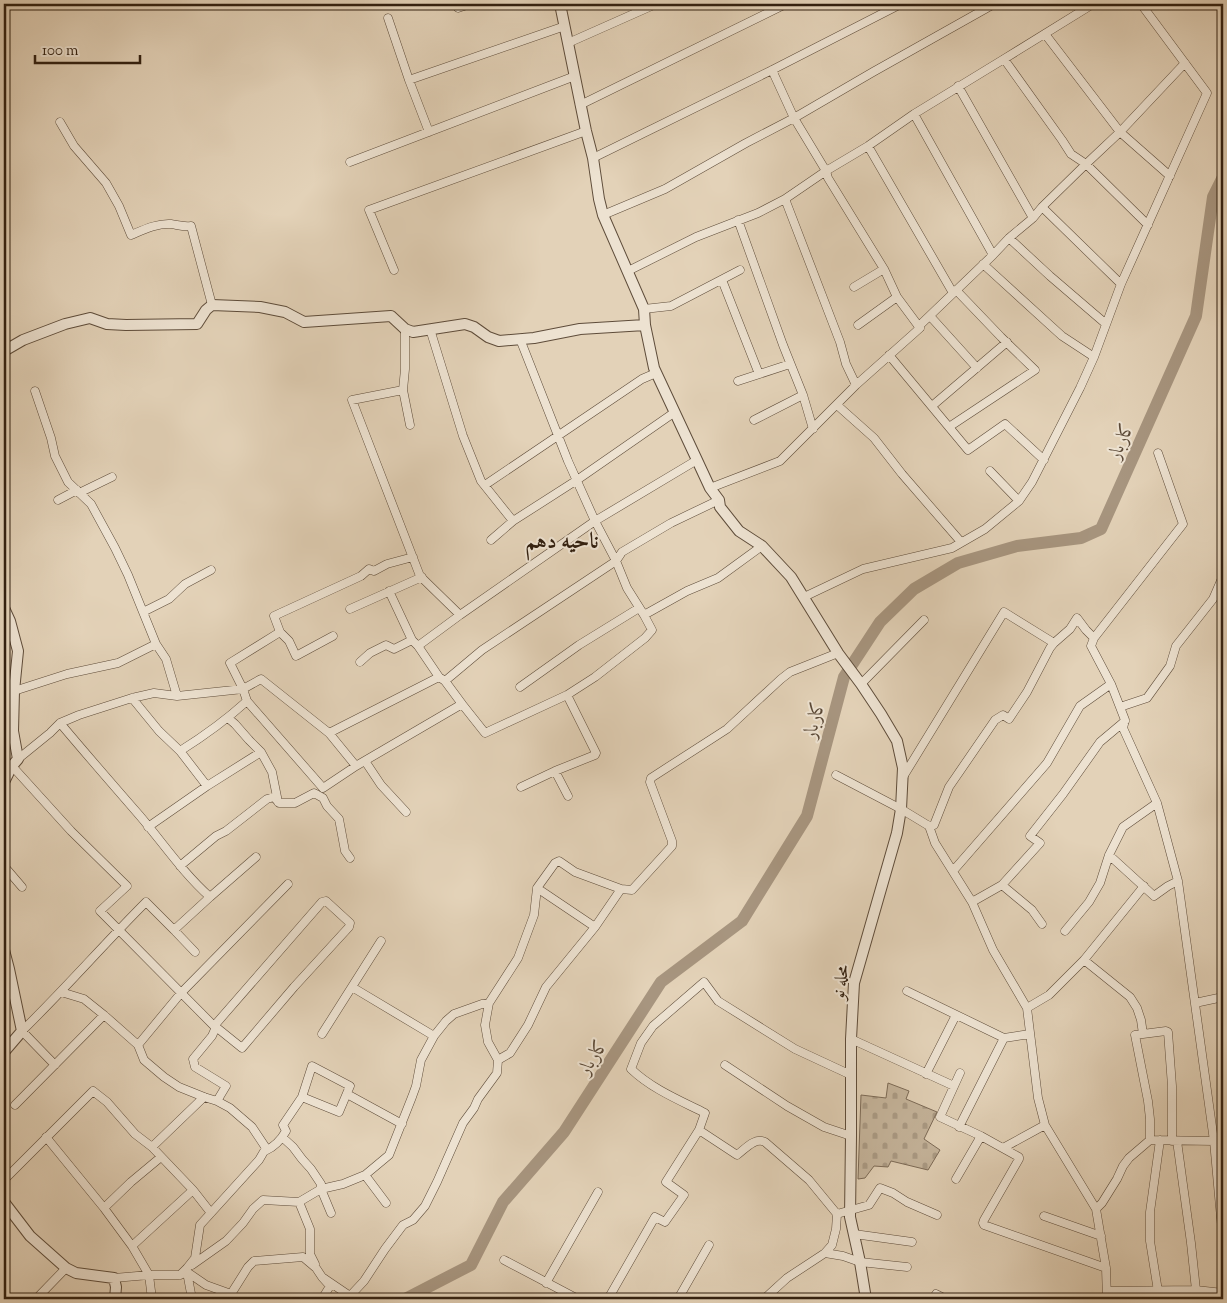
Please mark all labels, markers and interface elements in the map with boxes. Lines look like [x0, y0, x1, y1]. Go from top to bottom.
scale bar [35, 32, 140, 64]
text: 100 m [42, 41, 79, 62]
water label: کاربار [1101, 418, 1143, 466]
district label: ناحیه دهم [525, 527, 599, 561]
water label: کاربار [797, 697, 834, 744]
street label: محله نو [826, 963, 858, 1004]
water label: کاربار [571, 1033, 616, 1083]

